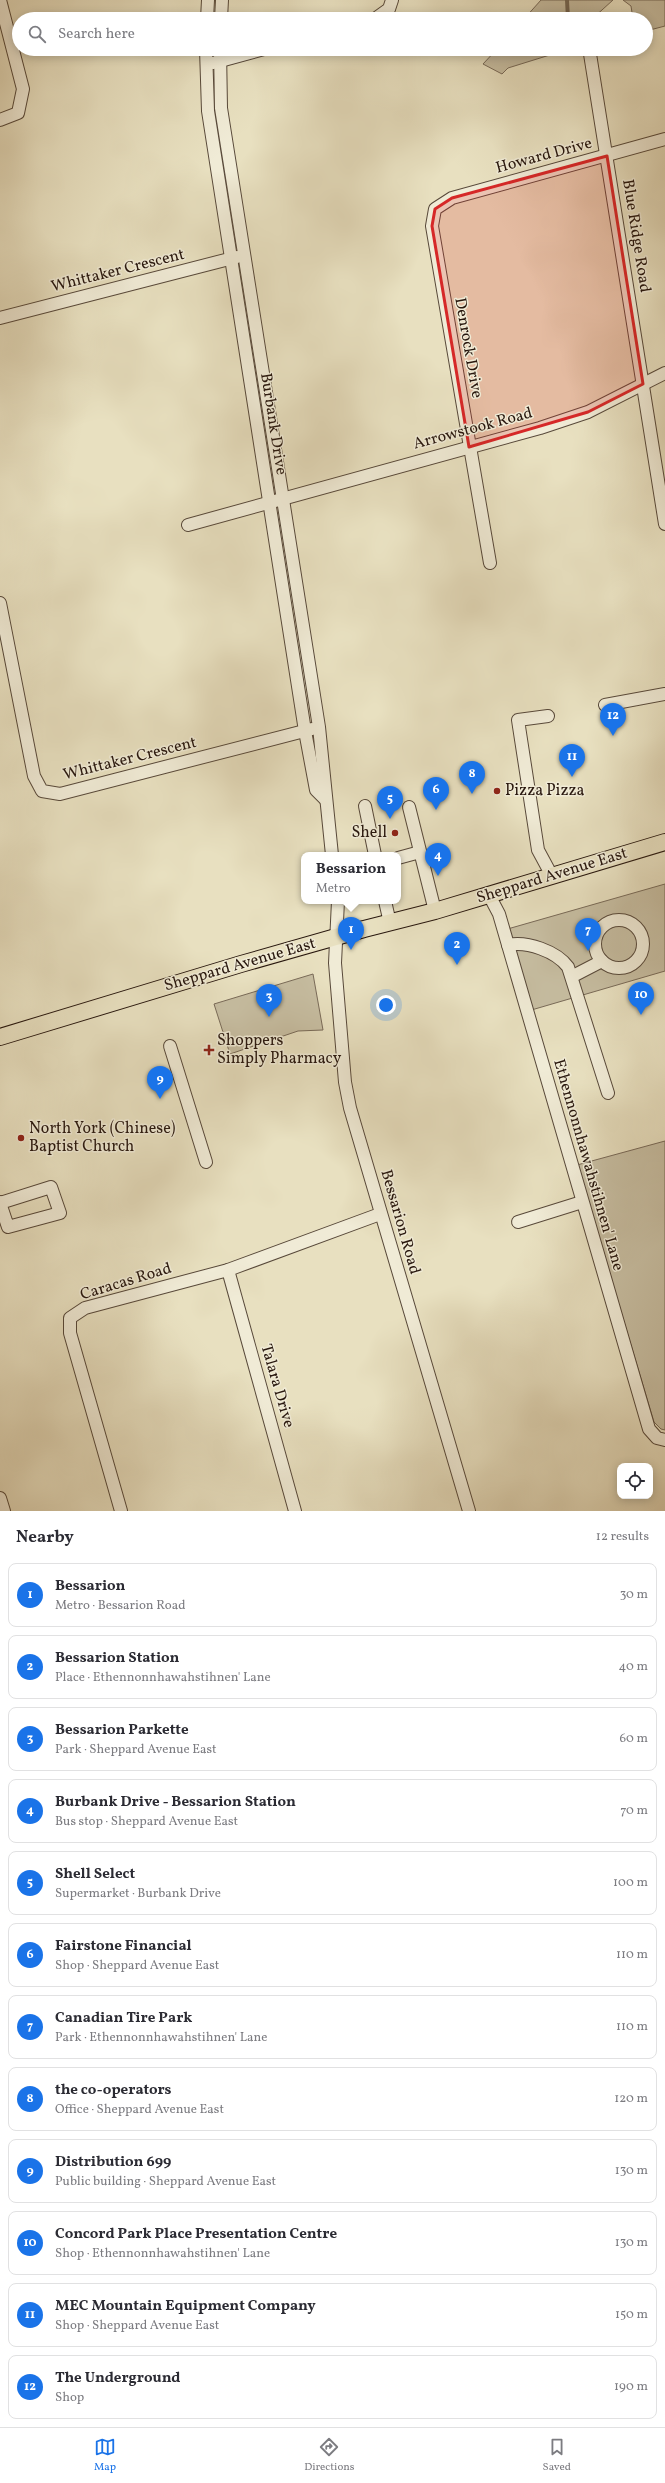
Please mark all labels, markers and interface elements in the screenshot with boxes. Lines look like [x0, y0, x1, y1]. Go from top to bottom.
search box [12, 12, 653, 56]
icon: search [26, 23, 48, 45]
text: Search here [58, 24, 135, 45]
street label: Howard Drive [493, 133, 595, 179]
street label: Blue Ridge Road [616, 178, 656, 294]
street label: Whittaker Crescent [49, 244, 187, 298]
street label: Denrock Drive [448, 296, 488, 400]
street label: Burbank Drive [254, 371, 292, 477]
street label: Arrowstook Road [411, 403, 535, 455]
pin: 12 [600, 703, 626, 736]
street label: Whittaker Crescent [61, 732, 199, 786]
pin: 11 [559, 744, 585, 777]
pin: 8 [459, 761, 485, 794]
pin: 6 [423, 777, 449, 810]
place label: Pizza Pizza [505, 780, 584, 802]
pin: 5 [377, 786, 403, 819]
marker: Pizza Pizza [492, 786, 502, 796]
place label: Shell [351, 822, 387, 844]
marker: Shell [390, 828, 400, 838]
street label: Sheppard Avenue East [474, 842, 631, 909]
pin: 4 [425, 843, 451, 876]
popup [301, 852, 401, 904]
text: Bessarion [316, 859, 386, 880]
text: Metro [316, 880, 351, 898]
pin: 1 [338, 917, 364, 950]
pin: 7 [575, 918, 601, 951]
pin: 2 [444, 932, 470, 965]
street label: Sheppard Avenue East [162, 933, 319, 997]
pin: 10 [628, 982, 654, 1015]
pin: 3 [256, 984, 282, 1017]
your location [376, 995, 396, 1015]
place label: Shoppers Simply Pharmacy [217, 1030, 342, 1070]
marker: Shoppers Simply Pharmacy [204, 1045, 214, 1055]
street label: Ethennonnhawahstihnen' Lane [547, 1057, 629, 1273]
pin: 9 [147, 1066, 173, 1099]
place label: North York (Chinese) Baptist Church [29, 1118, 176, 1158]
marker: North York (Chinese) Baptist Church [16, 1133, 26, 1143]
street label: Bessarion Road [375, 1167, 425, 1277]
street label: Caracas Road [78, 1258, 174, 1306]
street label: Talara Drive [255, 1342, 299, 1430]
map controls [617, 1463, 653, 1499]
button: locate [617, 1463, 653, 1499]
text: Nearby [16, 1526, 74, 1549]
text: 12 results [596, 1528, 649, 1546]
text: Bessarion [55, 1576, 125, 1597]
text: 1 [27, 1586, 33, 1604]
text: 30 m [620, 1586, 648, 1604]
text: Metro · Bessarion Road [55, 1597, 186, 1615]
text: Bessarion Station [55, 1648, 179, 1669]
text: 2 [27, 1658, 33, 1676]
text: 40 m [619, 1658, 648, 1676]
text: Place · Ethennonnhawahstihnen' Lane [55, 1669, 271, 1687]
text: Bessarion Parkette [55, 1720, 189, 1741]
text: 3 [27, 1730, 33, 1748]
text: 60 m [620, 1730, 648, 1748]
text: Park · Sheppard Avenue East [55, 1741, 217, 1759]
text: Burbank Drive - Bessarion Station [55, 1792, 296, 1813]
text: 4 [26, 1802, 34, 1820]
text: 70 m [620, 1802, 648, 1820]
text: Bus stop · Sheppard Avenue East [55, 1813, 238, 1831]
text: Shell Select [55, 1864, 135, 1885]
text: 5 [27, 1874, 33, 1892]
text: 100 m [613, 1874, 648, 1892]
text: Supermarket · Burbank Drive [55, 1885, 221, 1903]
text: Fairstone Financial [55, 1936, 192, 1957]
text: 6 [26, 1946, 34, 1964]
text: 110 m [616, 1946, 648, 1964]
text: Shop · Sheppard Avenue East [55, 1957, 219, 1975]
text: Canadian Tire Park [55, 2008, 192, 2029]
text: 7 [27, 2018, 33, 2036]
text: 110 m [616, 2018, 648, 2036]
text: Park · Ethennonnhawahstihnen' Lane [55, 2029, 267, 2047]
text: the co-operators [55, 2080, 172, 2101]
text: 8 [26, 2090, 34, 2108]
text: 120 m [614, 2090, 648, 2108]
text: Office · Sheppard Avenue East [55, 2101, 224, 2119]
text: Distribution 699 [55, 2152, 171, 2173]
text: 9 [26, 2162, 34, 2180]
text: 130 m [615, 2162, 648, 2180]
text: Public building · Sheppard Avenue East [55, 2173, 276, 2191]
text: Concord Park Place Presentation Centre [55, 2224, 337, 2245]
text: 10 [23, 2234, 37, 2252]
text: 130 m [615, 2234, 648, 2252]
text: Shop · Ethennonnhawahstihnen' Lane [55, 2245, 270, 2263]
text: MEC Mountain Equipment Company [55, 2296, 316, 2317]
text: 11 [25, 2306, 35, 2324]
text: 150 m [615, 2306, 648, 2324]
text: Shop · Sheppard Avenue East [55, 2317, 219, 2335]
text: The Underground [55, 2368, 180, 2389]
text: 12 [24, 2378, 36, 2396]
text: 190 m [614, 2378, 648, 2396]
text: Shop [55, 2389, 84, 2407]
tab: Map [94, 2436, 116, 2475]
tab: Directions [304, 2436, 355, 2475]
tab: Saved [543, 2436, 571, 2475]

